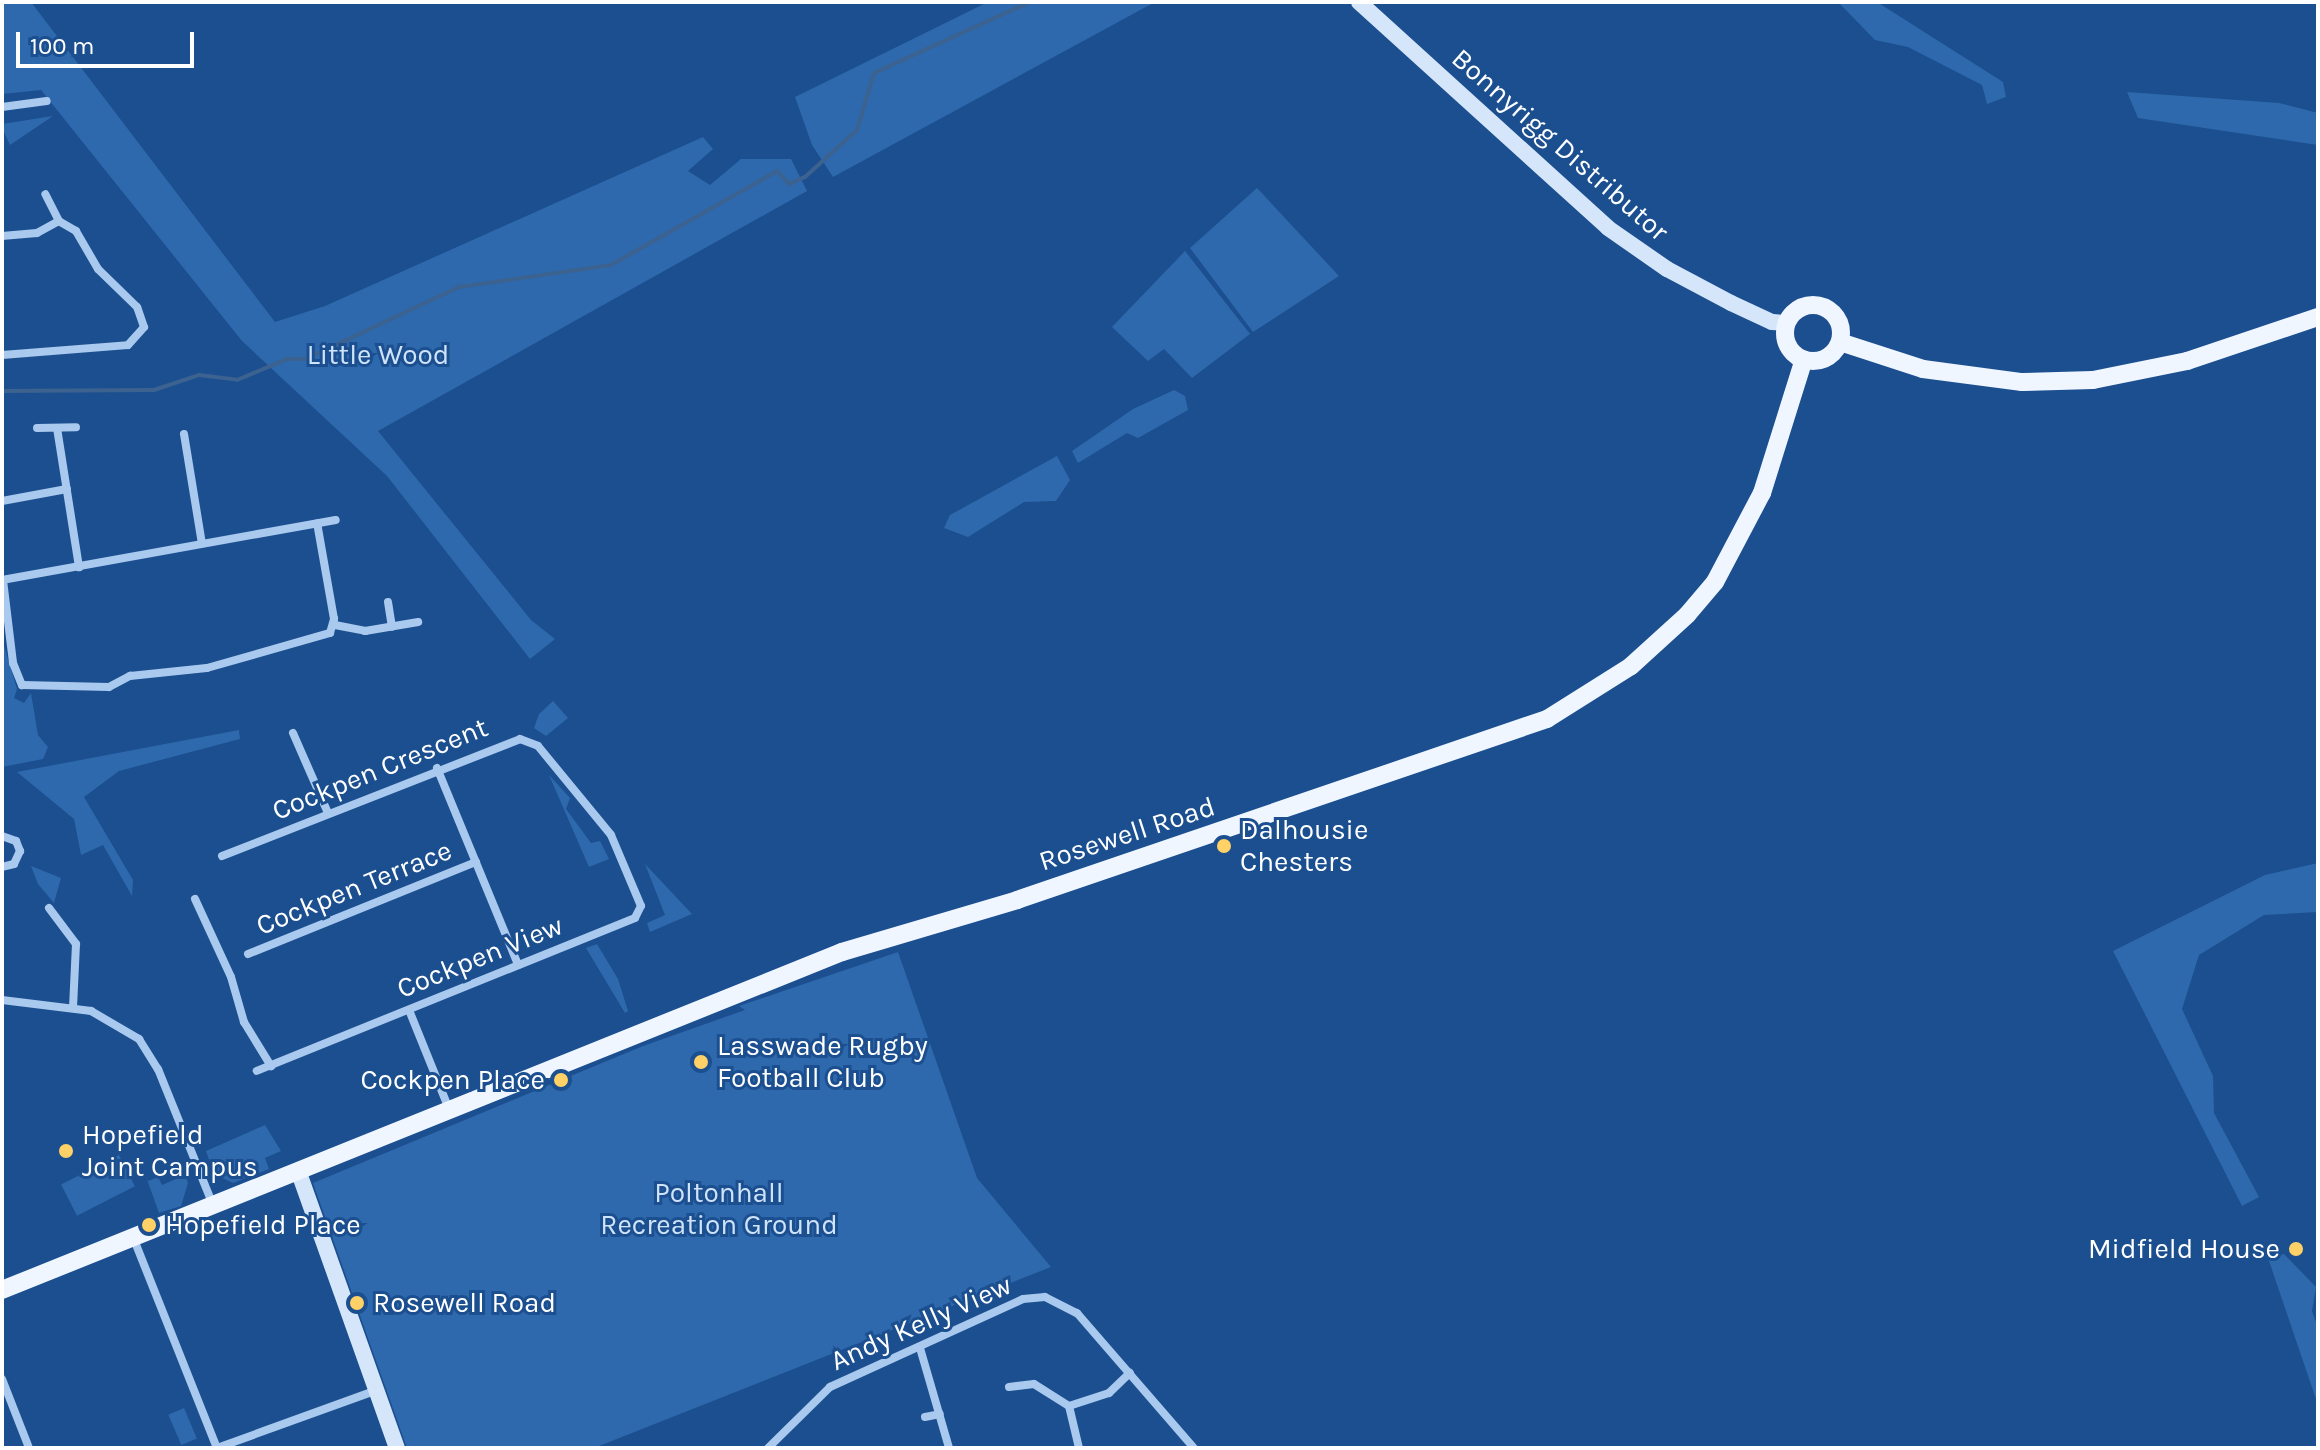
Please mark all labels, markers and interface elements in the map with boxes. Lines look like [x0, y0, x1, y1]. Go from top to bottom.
scale bar [20, 16, 198, 66]
text: 100 m [30, 32, 95, 60]
street label: Bonnyrigg Distributor [1445, 42, 1675, 248]
park label: Little Wood [307, 338, 449, 372]
street label: Cockpen Crescent [267, 710, 493, 828]
street label: Rosewell Road [1035, 790, 1219, 878]
place label: Dalhousie Chesters [1240, 813, 1368, 879]
street label: Cockpen Terrace [251, 834, 457, 942]
marker: Dalhousie Chesters [1215, 837, 1233, 855]
street label: Cockpen View [392, 909, 568, 1005]
place label: Lasswade Rugby Football Club [717, 1029, 928, 1095]
marker: Lasswade Rugby Football Club [692, 1053, 710, 1071]
place label: Cockpen Place [360, 1063, 545, 1097]
marker: Cockpen Place [552, 1071, 570, 1089]
place label: Hopefield Joint Campus [82, 1118, 258, 1184]
marker: Hopefield Joint Campus [57, 1142, 75, 1160]
park label: Poltonhall Recreation Ground [600, 1176, 838, 1242]
place label: Hopefield Place [165, 1208, 361, 1242]
marker: Hopefield Place [140, 1216, 158, 1234]
place label: Midfield House [2088, 1232, 2280, 1266]
marker: Midfield House [2287, 1240, 2305, 1258]
street label: Andy Kelly View [825, 1268, 1017, 1378]
place label: Rosewell Road [373, 1286, 556, 1320]
marker: Rosewell Road [348, 1294, 366, 1312]

